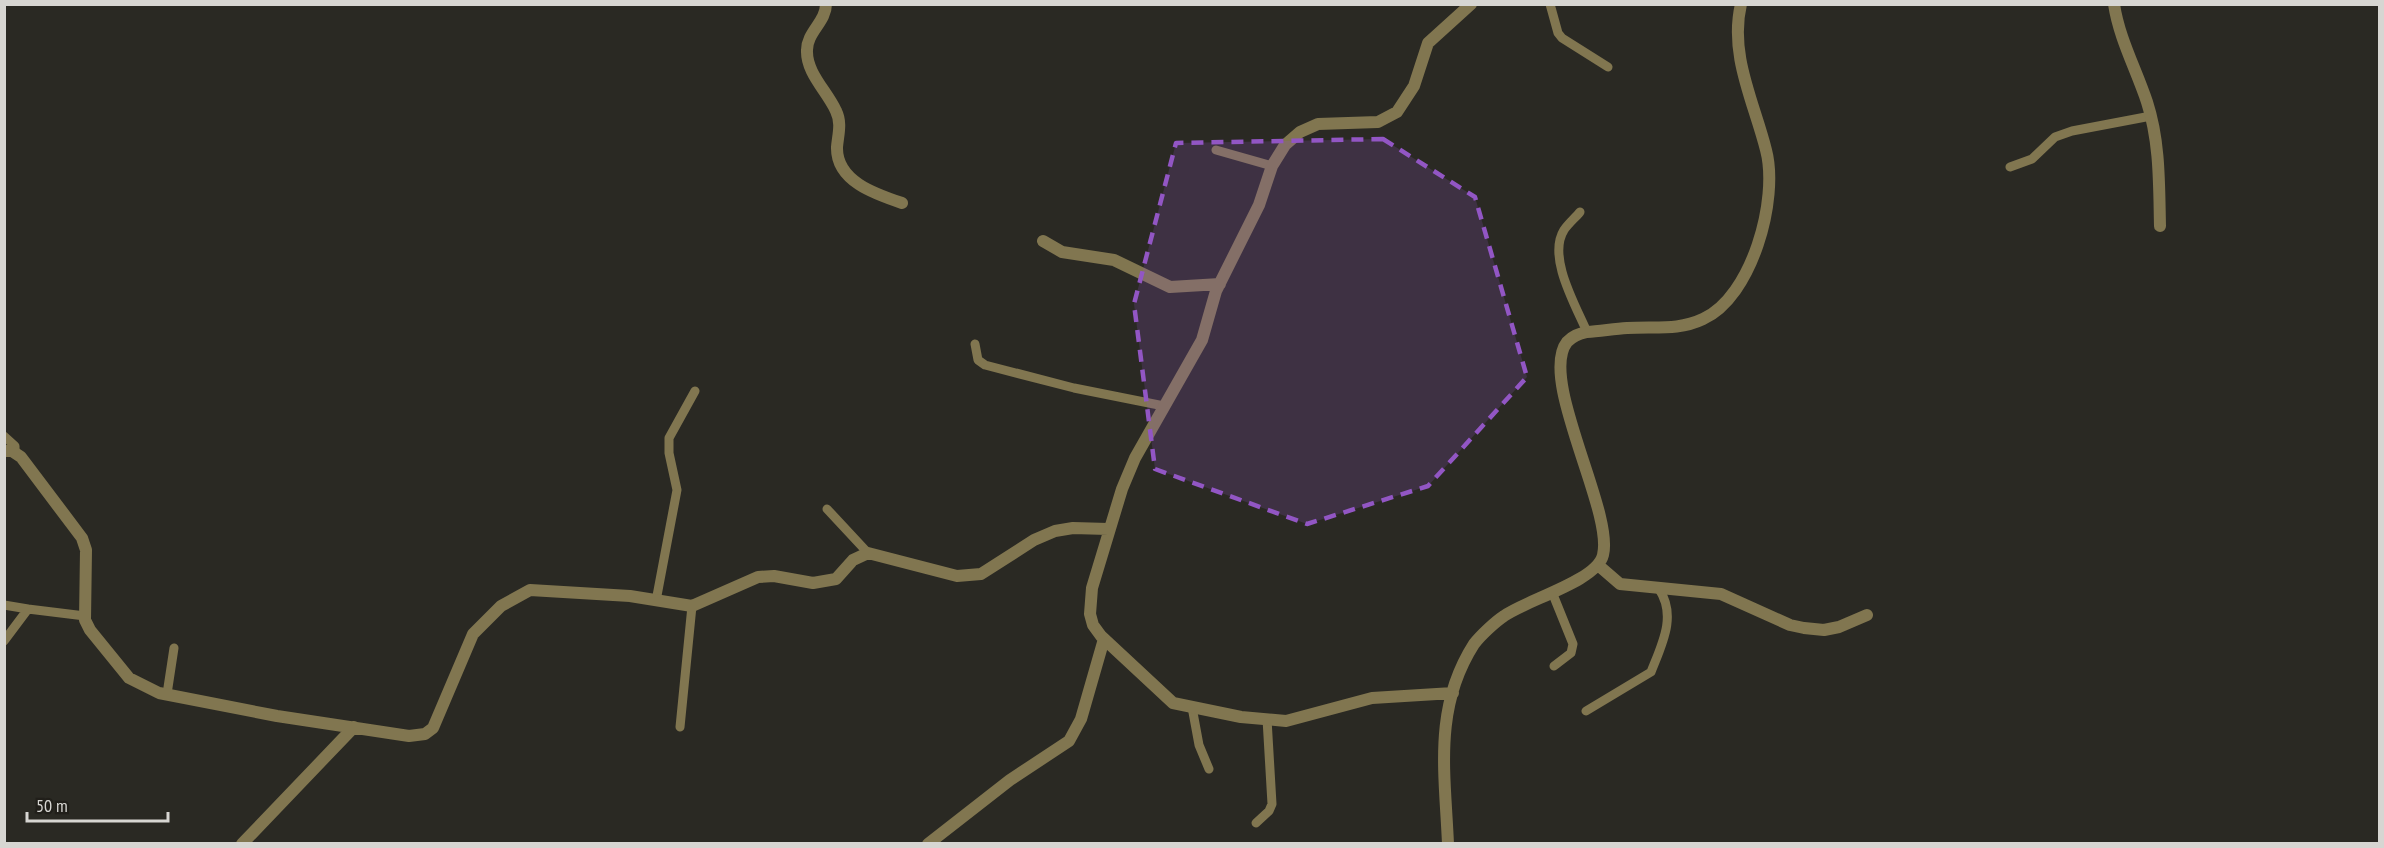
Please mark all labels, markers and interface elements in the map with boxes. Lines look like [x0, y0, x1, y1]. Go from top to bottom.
scale bar [27, 785, 168, 823]
text: 50 m [36, 794, 68, 817]

